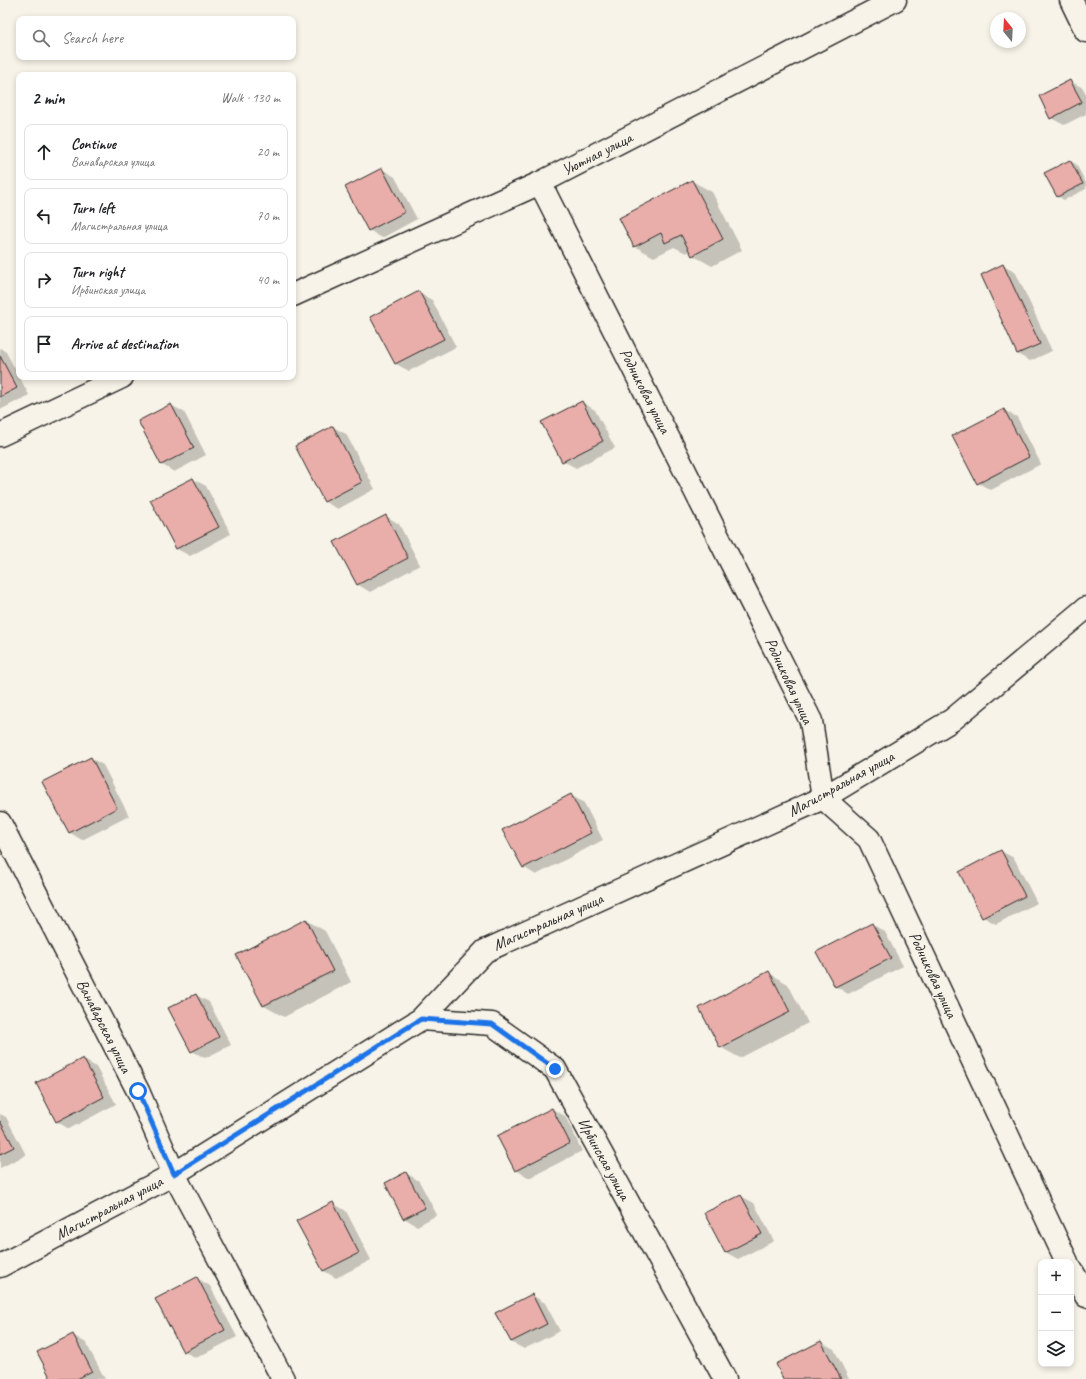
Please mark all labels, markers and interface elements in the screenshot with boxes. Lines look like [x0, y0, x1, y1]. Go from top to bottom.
north arrow [990, 12, 1026, 48]
search box [16, 16, 296, 60]
icon: search [30, 27, 52, 49]
text: Search here [62, 29, 123, 48]
text: 2 min [32, 88, 65, 109]
text: Walk · 130 m [221, 90, 280, 106]
street label: Уютная улица [558, 127, 637, 180]
text: Continue [71, 135, 116, 154]
icon: ahead [33, 141, 55, 163]
text: 20 m [257, 144, 279, 160]
text: Ванаварская улица [71, 154, 154, 170]
text: Turn left [71, 199, 114, 218]
icon: left [33, 205, 55, 227]
text: 70 m [257, 208, 279, 224]
text: Магистральная улица [71, 218, 167, 234]
text: Turn right [71, 263, 124, 282]
icon: right [33, 269, 55, 291]
text: 40 m [257, 272, 279, 288]
text: Ирбинская улица [71, 282, 145, 298]
icon: arrive [33, 333, 55, 355]
text: Arrive at destination [71, 335, 178, 354]
street label: Родниковая улица [615, 345, 676, 438]
street label: Родниковая улица [760, 635, 818, 729]
street label: Магистральная улица [784, 746, 899, 821]
street label: Магистральная улица [490, 888, 608, 955]
street label: Родниковая улица [904, 929, 962, 1023]
street label: Ванаварская улица [72, 976, 137, 1078]
route end [546, 1060, 564, 1078]
route start [129, 1082, 147, 1100]
street label: Ирбинская улица [573, 1114, 636, 1205]
street label: Магистральная улица [52, 1171, 167, 1245]
map controls [1038, 1259, 1074, 1367]
button: + [1038, 1259, 1074, 1295]
button: − [1038, 1295, 1074, 1331]
button: layers [1038, 1331, 1074, 1367]

